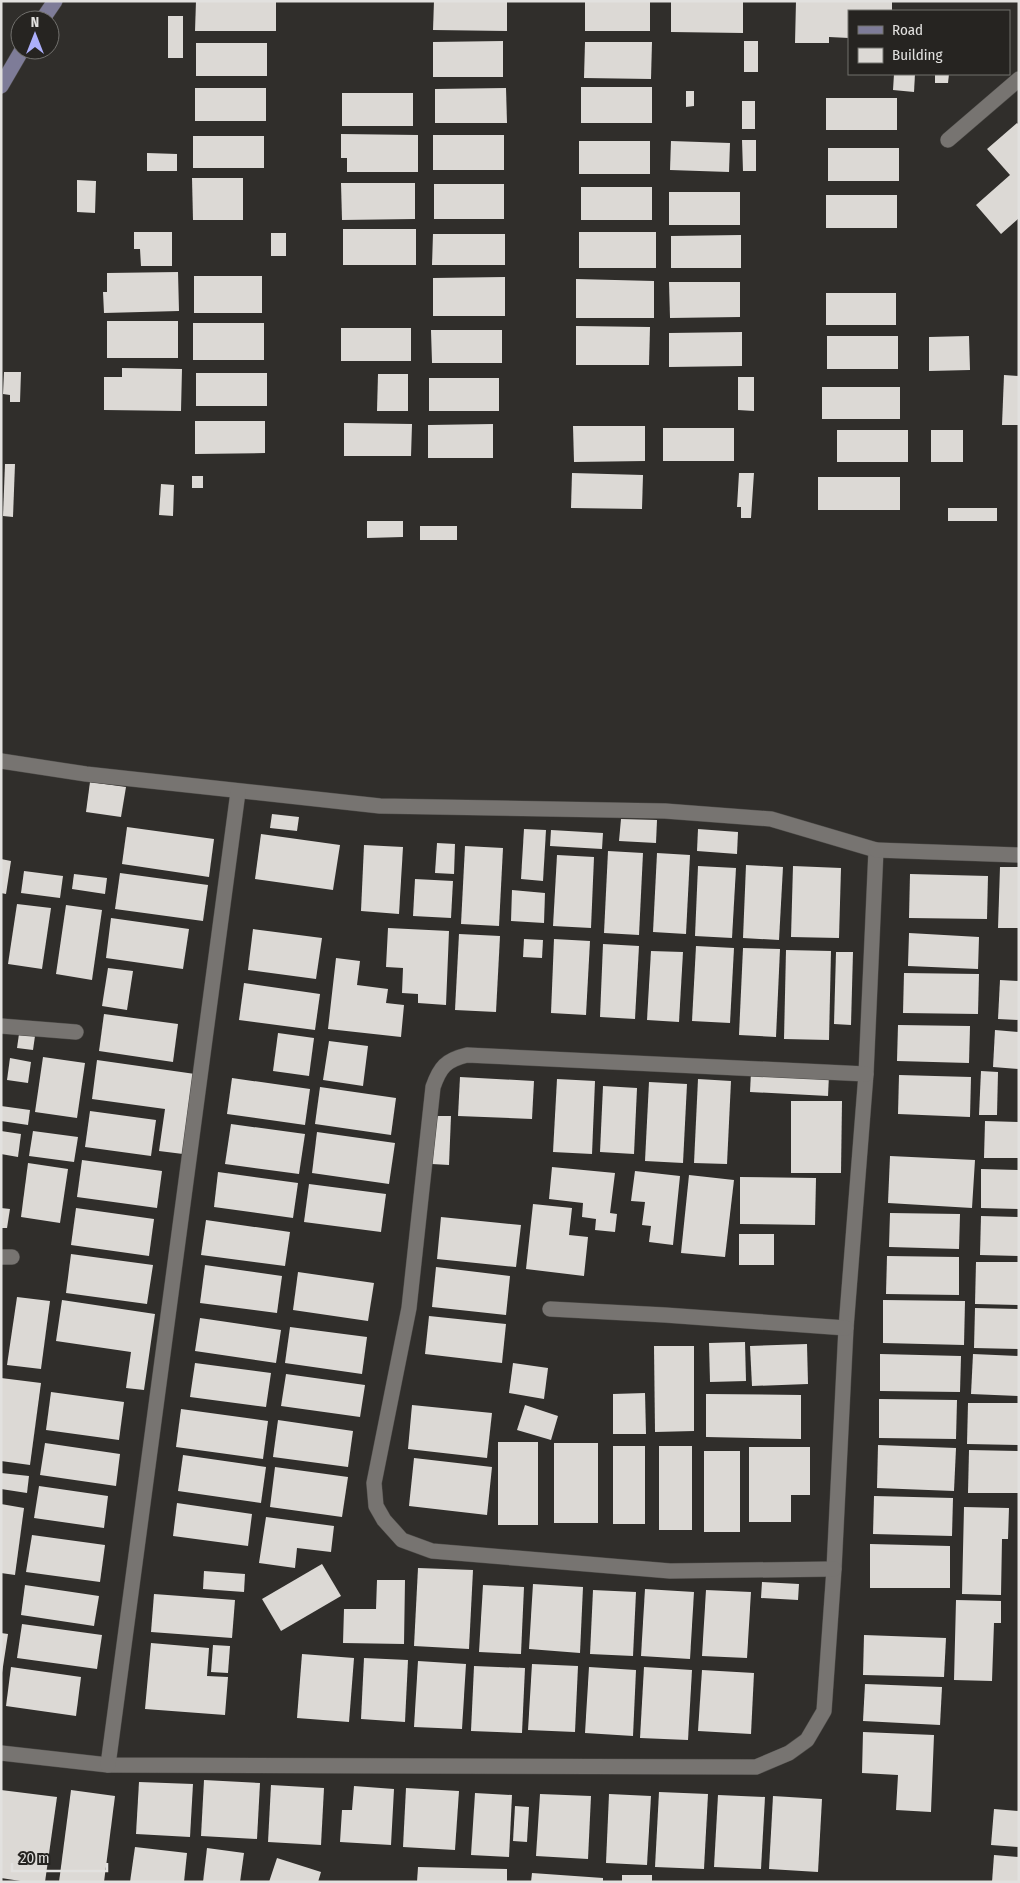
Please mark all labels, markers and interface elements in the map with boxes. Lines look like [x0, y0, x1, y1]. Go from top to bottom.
north arrow [10, 10, 60, 60]
legend [848, 10, 1010, 75]
text: N [31, 14, 39, 31]
text: Road [892, 21, 923, 39]
text: Building [892, 46, 943, 64]
scale bar [12, 1840, 108, 1872]
text: 20 m [20, 1849, 50, 1867]

